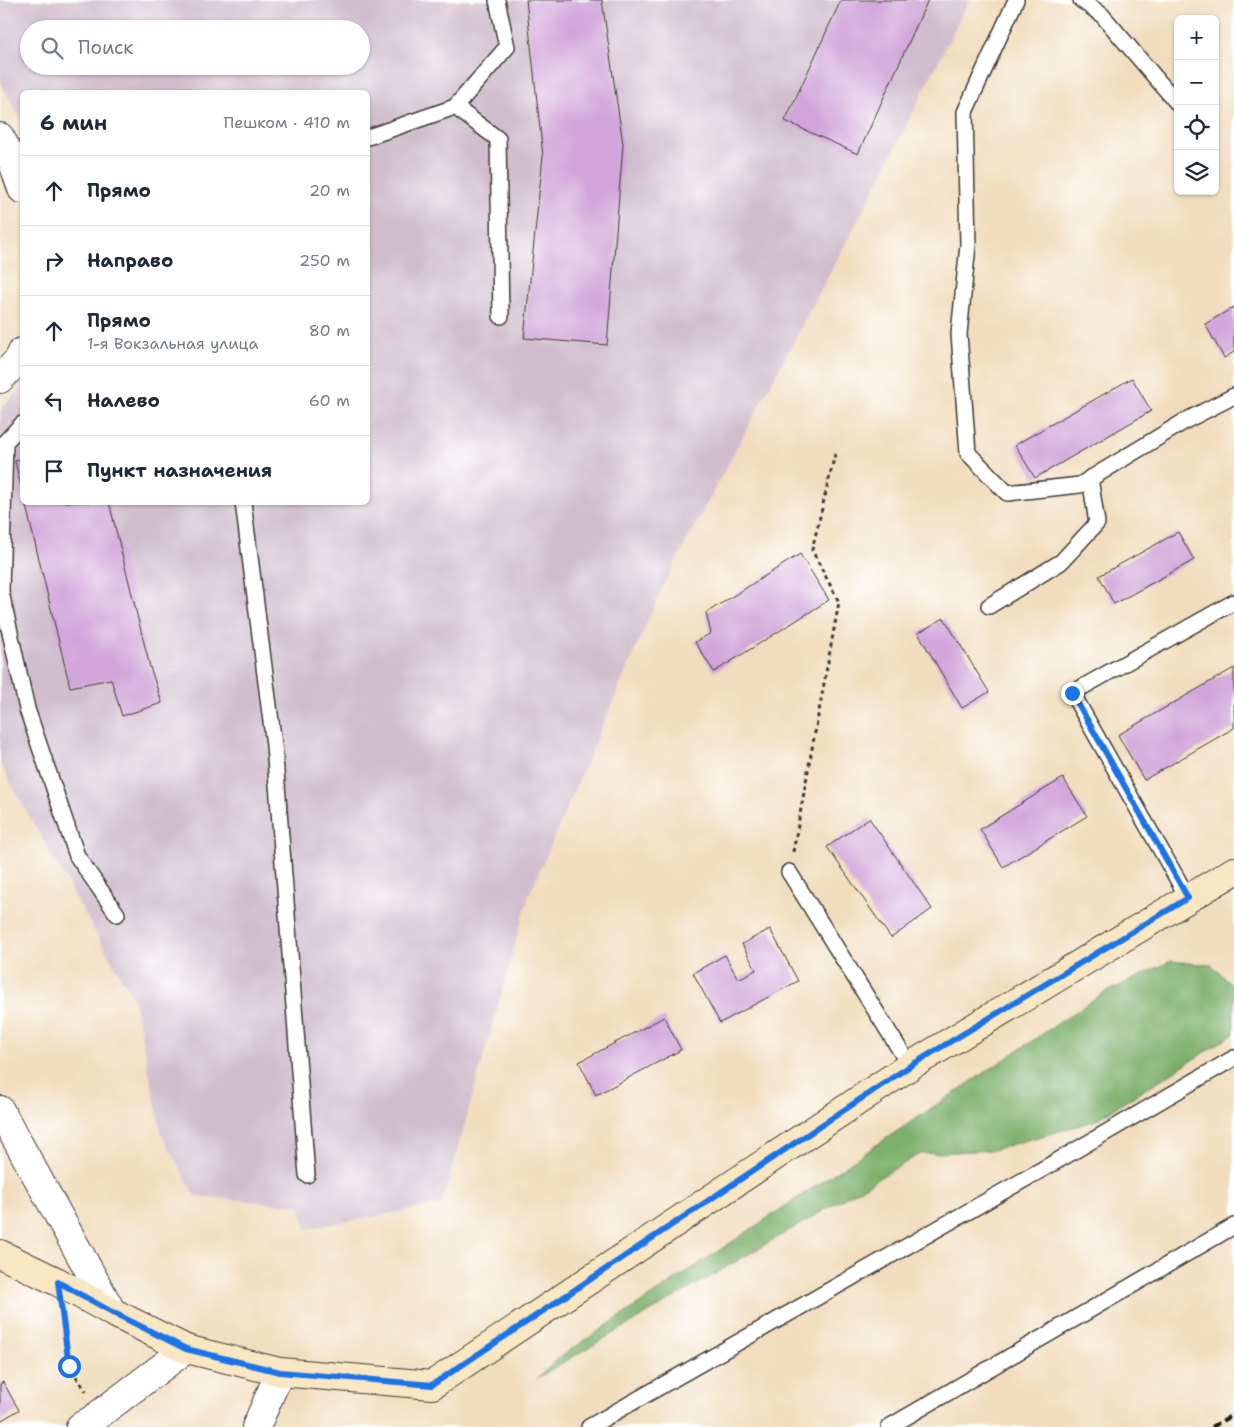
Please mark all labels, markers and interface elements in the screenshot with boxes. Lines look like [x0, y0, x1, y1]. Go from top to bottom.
map controls [1174, 15, 1219, 195]
button: + [1174, 15, 1219, 60]
search box [20, 20, 370, 75]
icon: search [38, 34, 66, 62]
text: Поиск [78, 35, 133, 60]
button: − [1174, 60, 1219, 105]
button: locate [1174, 105, 1219, 150]
text: 6 мин [40, 109, 107, 137]
text: Пешком · 410 m [224, 112, 350, 133]
button: layers [1174, 150, 1219, 195]
icon: ahead [40, 177, 68, 205]
text: Прямо [87, 178, 151, 203]
text: 20 m [309, 180, 350, 201]
icon: right [40, 247, 68, 275]
text: Направо [87, 248, 173, 273]
text: 250 m [299, 250, 350, 271]
text: Прямо [87, 308, 151, 333]
icon: ahead [40, 317, 68, 345]
text: 80 m [309, 320, 350, 341]
text: 1-я Вокзальная улица [87, 333, 258, 354]
icon: left [40, 387, 68, 415]
text: Налево [87, 388, 160, 413]
text: 60 m [309, 390, 350, 411]
icon: arrive [40, 457, 68, 485]
text: Пункт назначения [87, 458, 272, 483]
route end [1061, 682, 1084, 705]
route start [58, 1355, 81, 1378]

